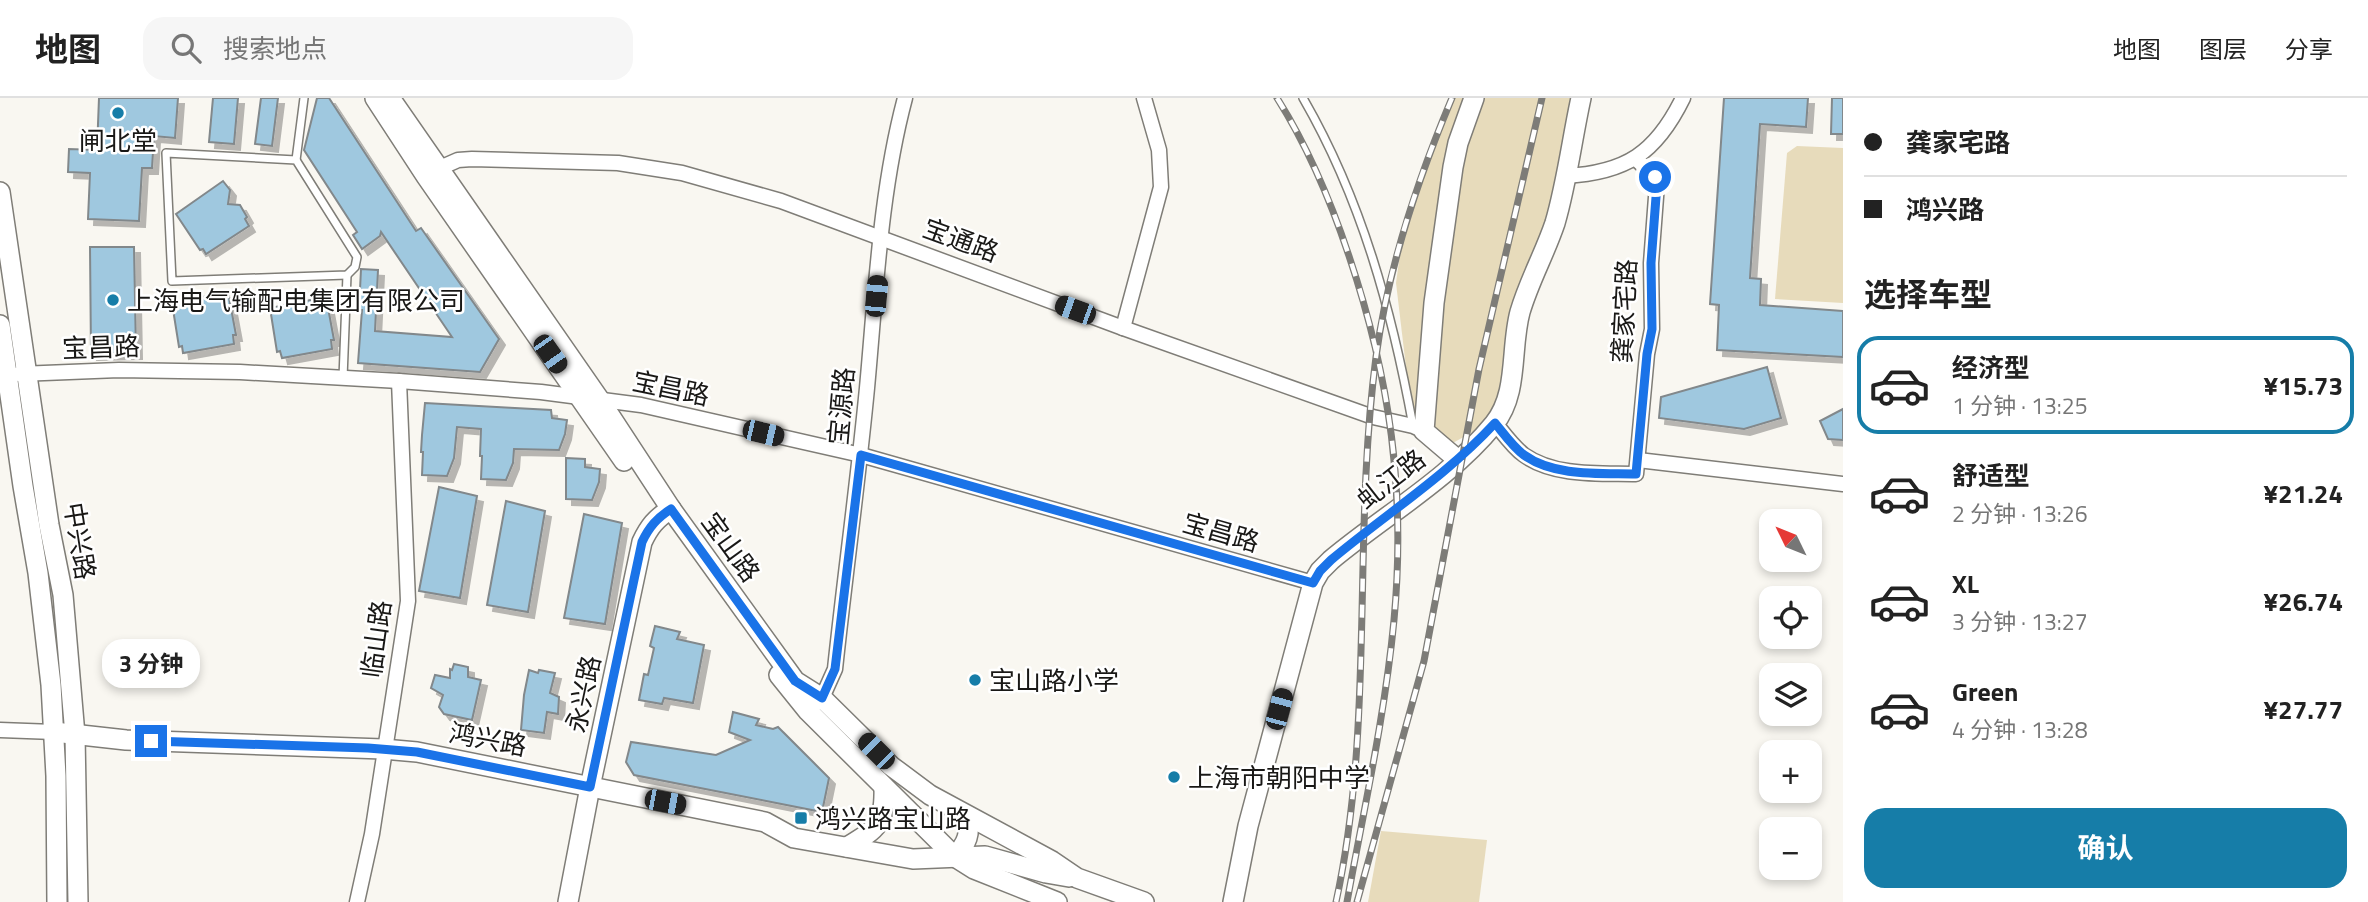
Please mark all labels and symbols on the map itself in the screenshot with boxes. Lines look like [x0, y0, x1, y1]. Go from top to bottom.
marker: 闸北堂 [110, 105, 126, 121]
place label: 闸北堂 [79, 121, 157, 160]
route start [1639, 161, 1671, 193]
street label: 宝通路 [918, 208, 1004, 272]
street label: 龚家宅路 [1602, 258, 1646, 364]
car [864, 274, 889, 318]
place label: 上海电气输配电集团有限公司 [127, 281, 465, 320]
marker: 上海电气输配电集团有限公司 [105, 292, 121, 308]
car [1052, 293, 1099, 327]
street label: 宝昌路 [61, 326, 141, 368]
car [530, 331, 571, 377]
street label: 宝昌路 [629, 361, 713, 415]
street label: 宝源路 [818, 365, 864, 447]
car [741, 418, 786, 448]
street label: 虬江路 [1348, 440, 1434, 518]
street label: 中兴路 [55, 499, 105, 583]
street label: 宝昌路 [1178, 503, 1264, 561]
street label: 宝山路 [692, 504, 770, 590]
north arrow [1759, 509, 1822, 572]
street label: 临山路 [351, 598, 401, 680]
callout: 3 分钟 [102, 640, 200, 688]
street label: 永兴路 [556, 652, 610, 736]
place label: 宝山路小学 [989, 661, 1119, 700]
marker: 宝山路小学 [967, 672, 983, 688]
car [1264, 686, 1295, 732]
street label: 鸿兴路 [446, 712, 530, 766]
route end [135, 725, 167, 757]
car [854, 729, 899, 773]
place label: 上海市朝阳中学 [1188, 758, 1370, 797]
marker: 上海市朝阳中学 [1166, 769, 1182, 785]
car [643, 788, 688, 816]
place label: 鸿兴路宝山路 [815, 799, 971, 838]
marker: 鸿兴路宝山路 [793, 810, 809, 826]

